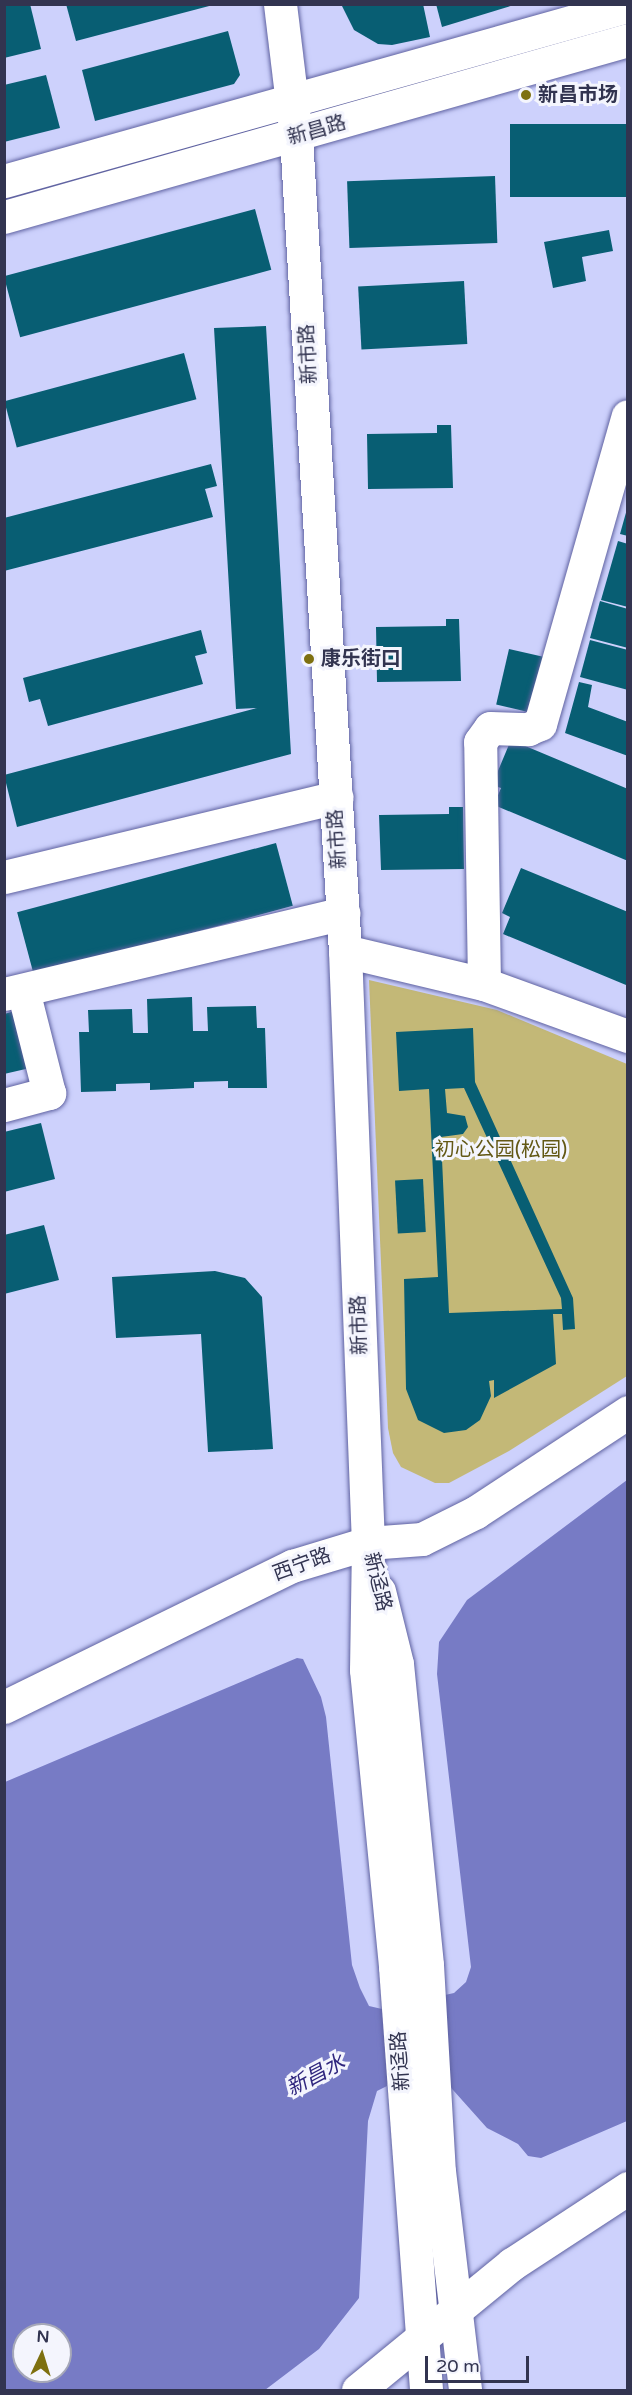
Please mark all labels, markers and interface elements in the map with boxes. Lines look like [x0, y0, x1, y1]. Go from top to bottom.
place label: 新昌市场 [538, 83, 618, 107]
marker: 新昌市场 [519, 88, 533, 102]
street label: 新昌路 [285, 111, 349, 151]
street label: 新市路 [295, 323, 323, 385]
place label: 康乐街口 [321, 647, 401, 671]
marker: 康乐街口 [302, 652, 316, 666]
street label: 新市路 [324, 808, 352, 870]
park label: 初心公园(松园) [435, 1138, 567, 1162]
street label: 新市路 [347, 1295, 373, 1355]
street label: 西宁路 [270, 1543, 334, 1587]
street label: 新迳路 [358, 1550, 396, 1614]
street label: 新迳路 [387, 2030, 415, 2092]
water label: 新昌水 [282, 2050, 350, 2102]
north arrow [12, 2323, 72, 2383]
text: N [36, 2327, 50, 2347]
scale bar [428, 2344, 532, 2382]
text: 20 m [436, 2355, 480, 2377]

